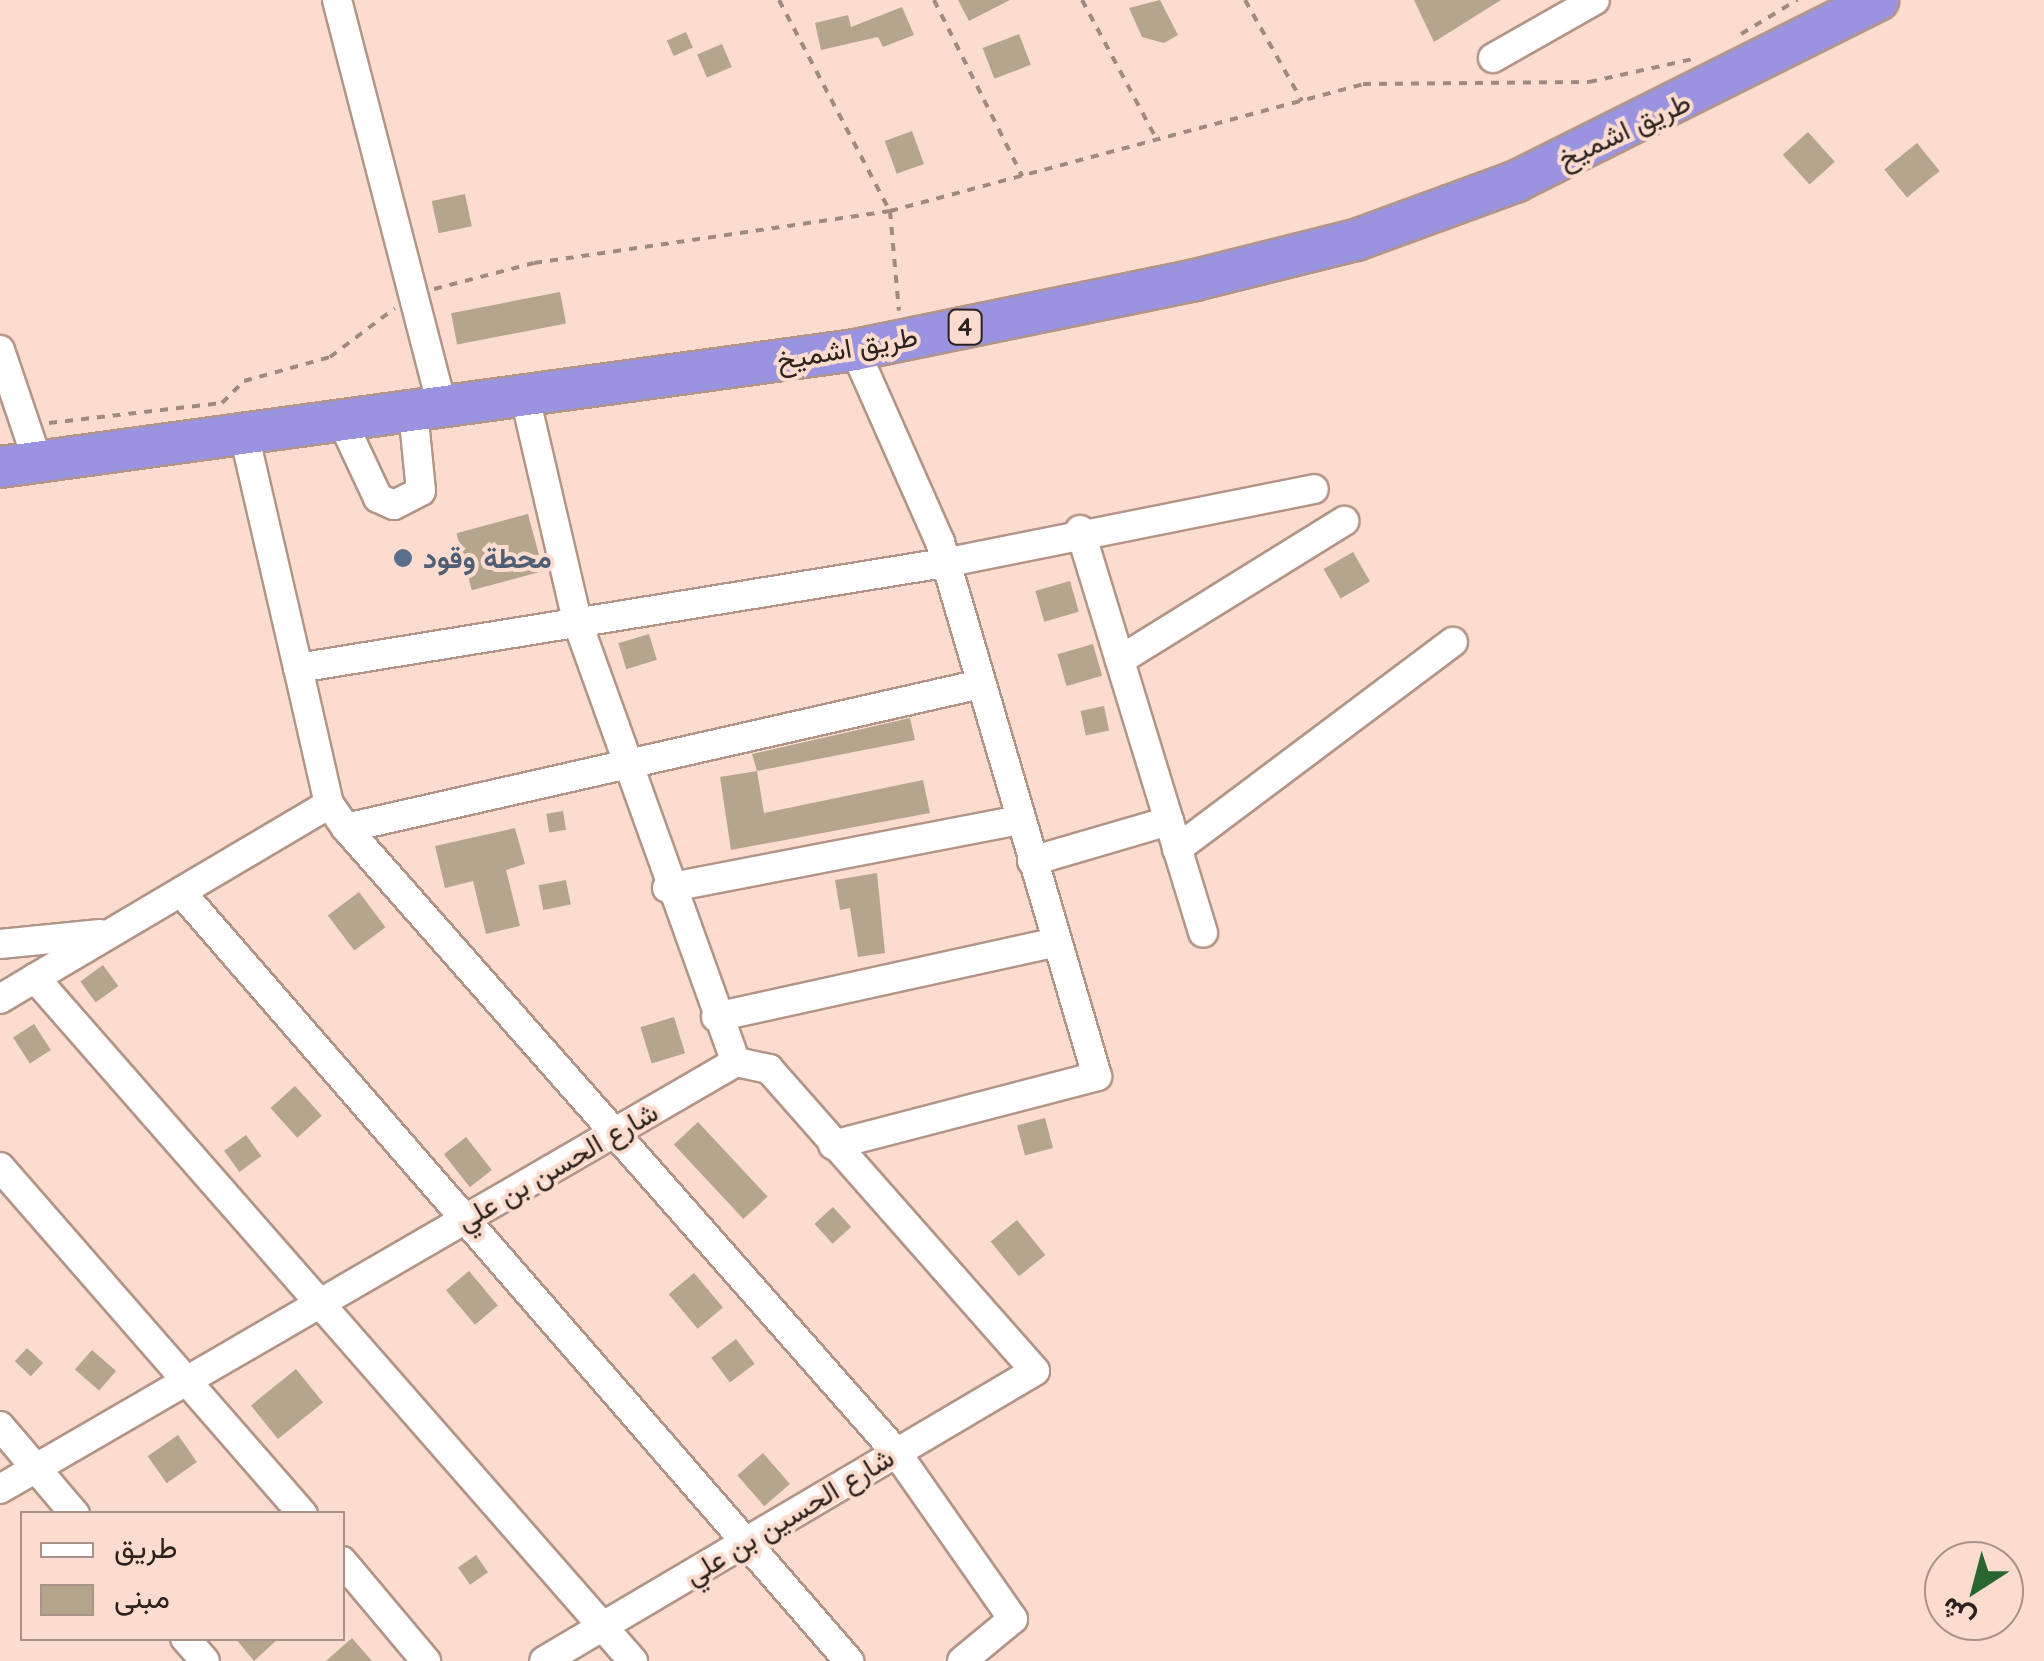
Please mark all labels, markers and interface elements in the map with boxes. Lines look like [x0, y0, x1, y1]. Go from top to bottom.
street label: طريق اشميخ [1552, 85, 1696, 175]
road number: 4 [948, 307, 982, 347]
street label: طريق اشميخ [774, 319, 920, 377]
place label: محطة وقود [423, 541, 552, 575]
marker: محطة وقود [392, 547, 414, 569]
street label: شارع الحسن بن علي [450, 1095, 664, 1237]
street label: شارع الحسين بن علي [678, 1440, 900, 1592]
legend [20, 1511, 345, 1641]
text: طريق [114, 1528, 178, 1566]
north arrow [1924, 1541, 2024, 1641]
text: مبنى [114, 1578, 170, 1616]
text: ش [1933, 1590, 1981, 1638]

